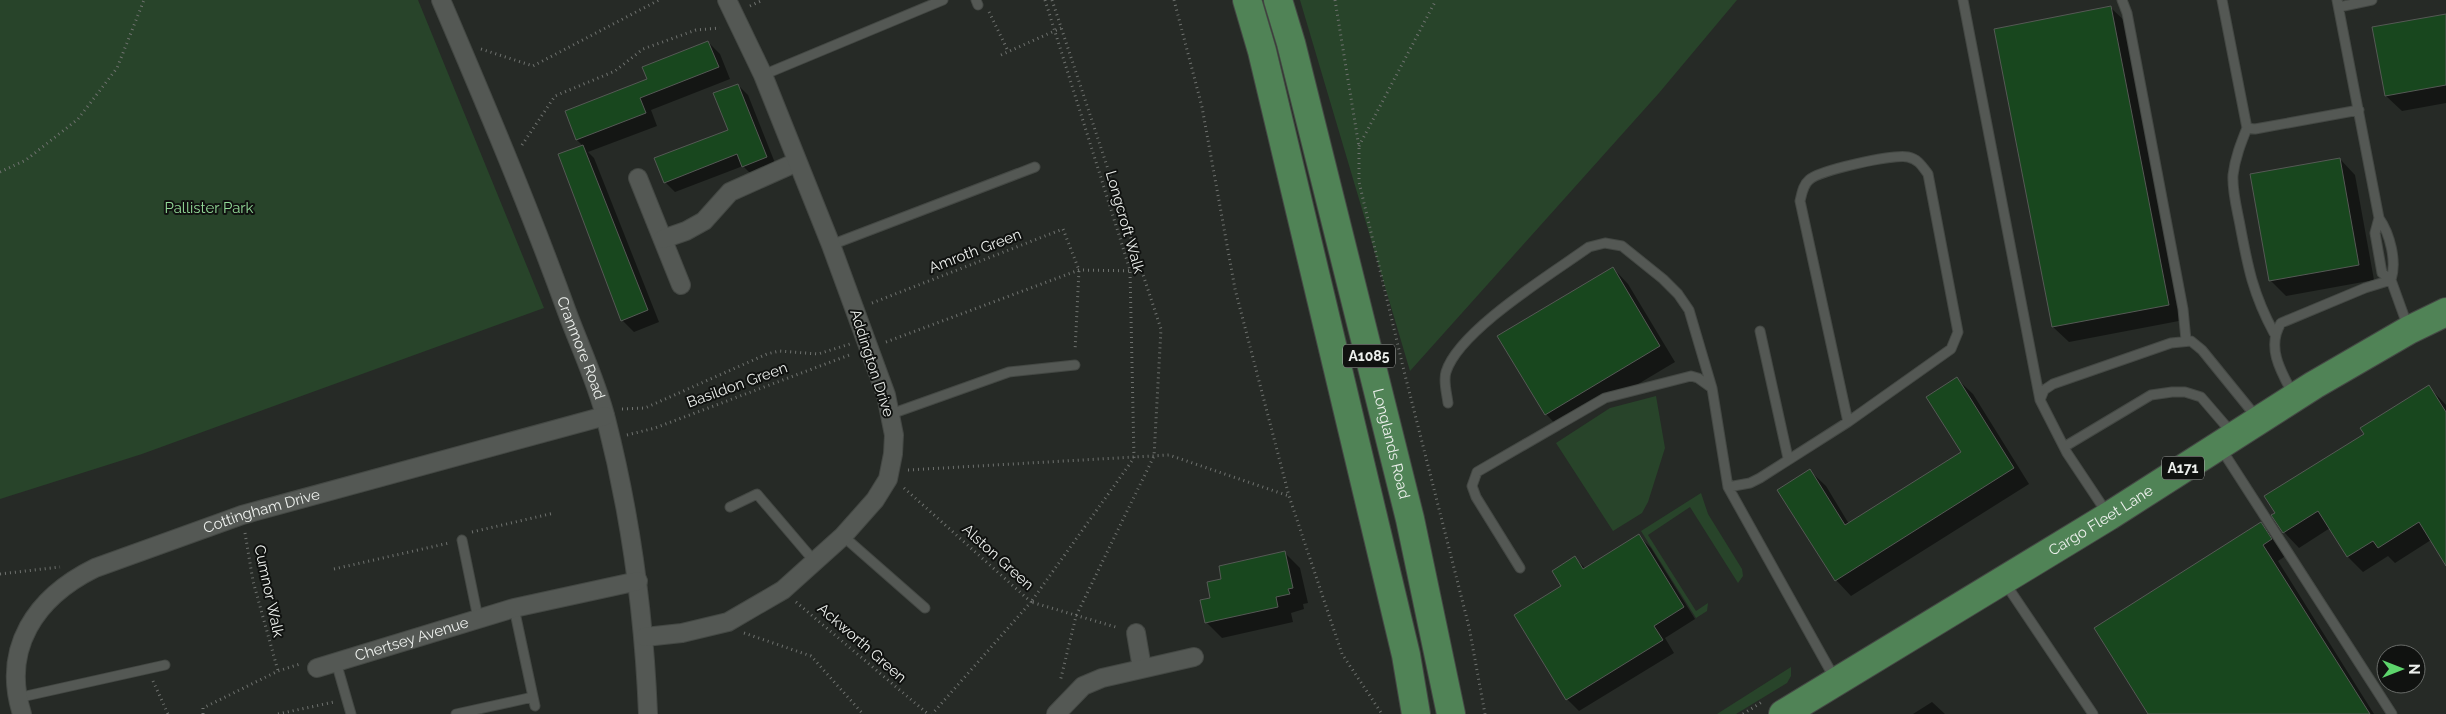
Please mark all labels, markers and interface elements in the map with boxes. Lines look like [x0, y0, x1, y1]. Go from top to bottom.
street label: Longcroft Walk [1102, 169, 1148, 275]
park label: Pallister Park [164, 199, 254, 217]
street label: Amroth Green [926, 225, 1024, 277]
street label: Cranmore Road [553, 294, 609, 402]
street label: Addington Drive [846, 307, 898, 419]
road number: A1085 [1343, 344, 1395, 368]
street label: Basildon Green [684, 358, 790, 412]
street label: Longlands Road [1369, 387, 1414, 501]
road number: A171 [2162, 456, 2204, 479]
street label: Cargo Fleet Lane [2045, 481, 2156, 560]
street label: Cottingham Drive [201, 485, 322, 537]
street label: Alston Green [959, 520, 1037, 594]
street label: Cumnor Walk [250, 543, 288, 639]
street label: Ackworth Green [814, 599, 910, 687]
street label: Chertsey Avenue [353, 613, 471, 665]
north arrow [2376, 644, 2426, 694]
text: N [2406, 664, 2422, 674]

